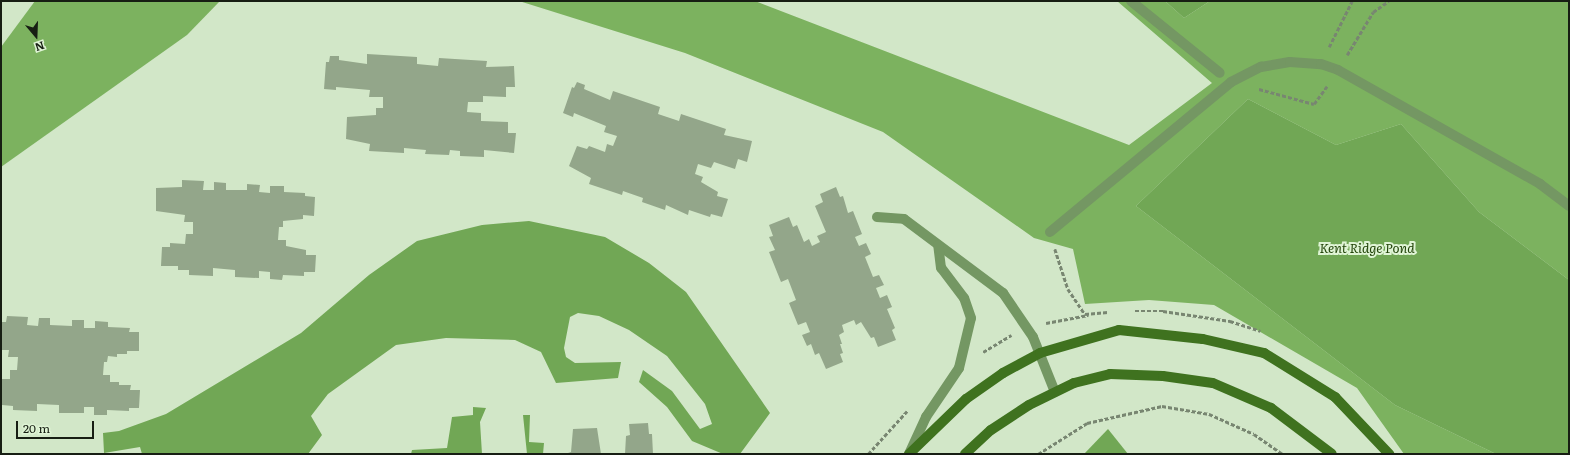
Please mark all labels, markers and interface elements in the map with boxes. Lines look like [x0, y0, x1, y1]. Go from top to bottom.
north arrow [16, 16, 56, 56]
text: N [33, 38, 47, 56]
water label: Kent Ridge Pond [1319, 240, 1415, 256]
scale bar [18, 413, 96, 439]
text: 20 m [23, 419, 50, 437]

